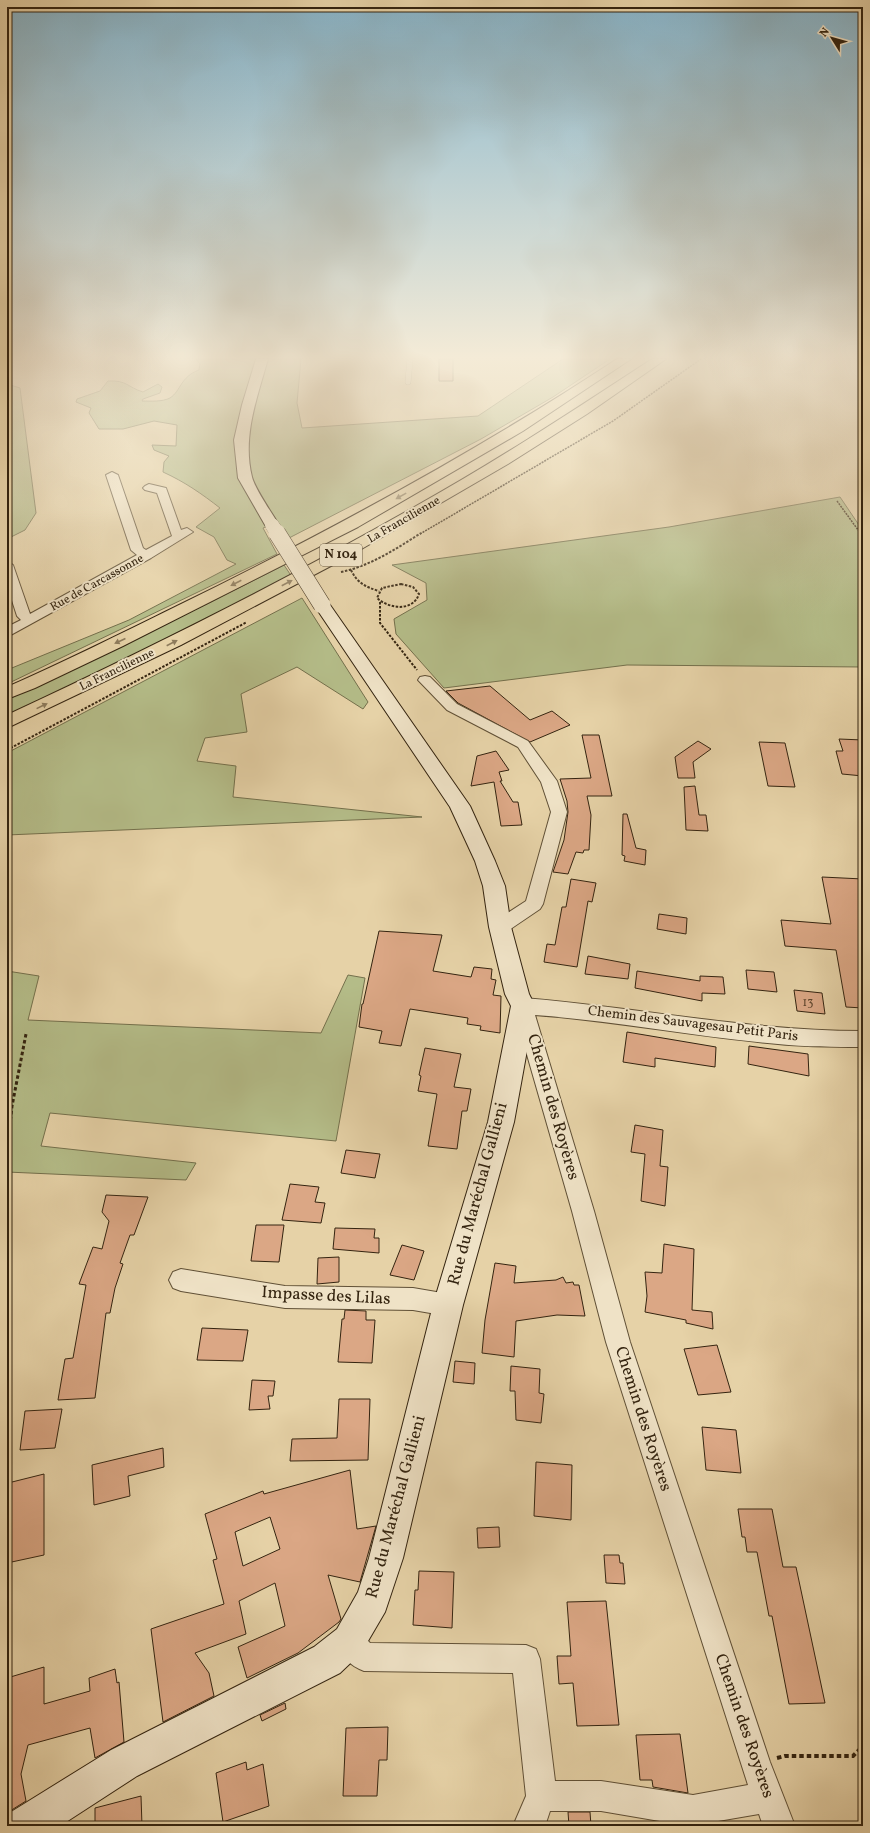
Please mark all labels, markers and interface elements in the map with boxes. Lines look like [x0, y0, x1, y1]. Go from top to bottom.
north arrow [812, 18, 852, 58]
text: N [817, 25, 834, 41]
street label: La Francilienne [365, 493, 444, 547]
one-way arrow [395, 493, 407, 500]
road number: N 104 [320, 544, 362, 566]
street label: Rue de Carcassonne [47, 550, 147, 615]
one-way arrow [231, 580, 242, 587]
one-way arrow [282, 580, 293, 587]
one-way arrow [114, 638, 125, 644]
one-way arrow [166, 640, 178, 646]
street label: La Francilienne [77, 645, 157, 695]
one-way arrow [37, 703, 48, 709]
house number: 13 [803, 995, 813, 1011]
street label: Chemin des Sauvagesau Petit Paris [587, 1002, 799, 1046]
street label: Chemin des Royères [521, 1031, 585, 1183]
street label: Rue du Maréchal Gallieni [443, 1100, 513, 1288]
street label: Impasse des Lilas [261, 1281, 391, 1311]
street label: Chemin des Royères [609, 1344, 677, 1494]
street label: Rue du Maréchal Gallieni [361, 1413, 431, 1601]
street label: Chemin des Royères [709, 1651, 779, 1801]

